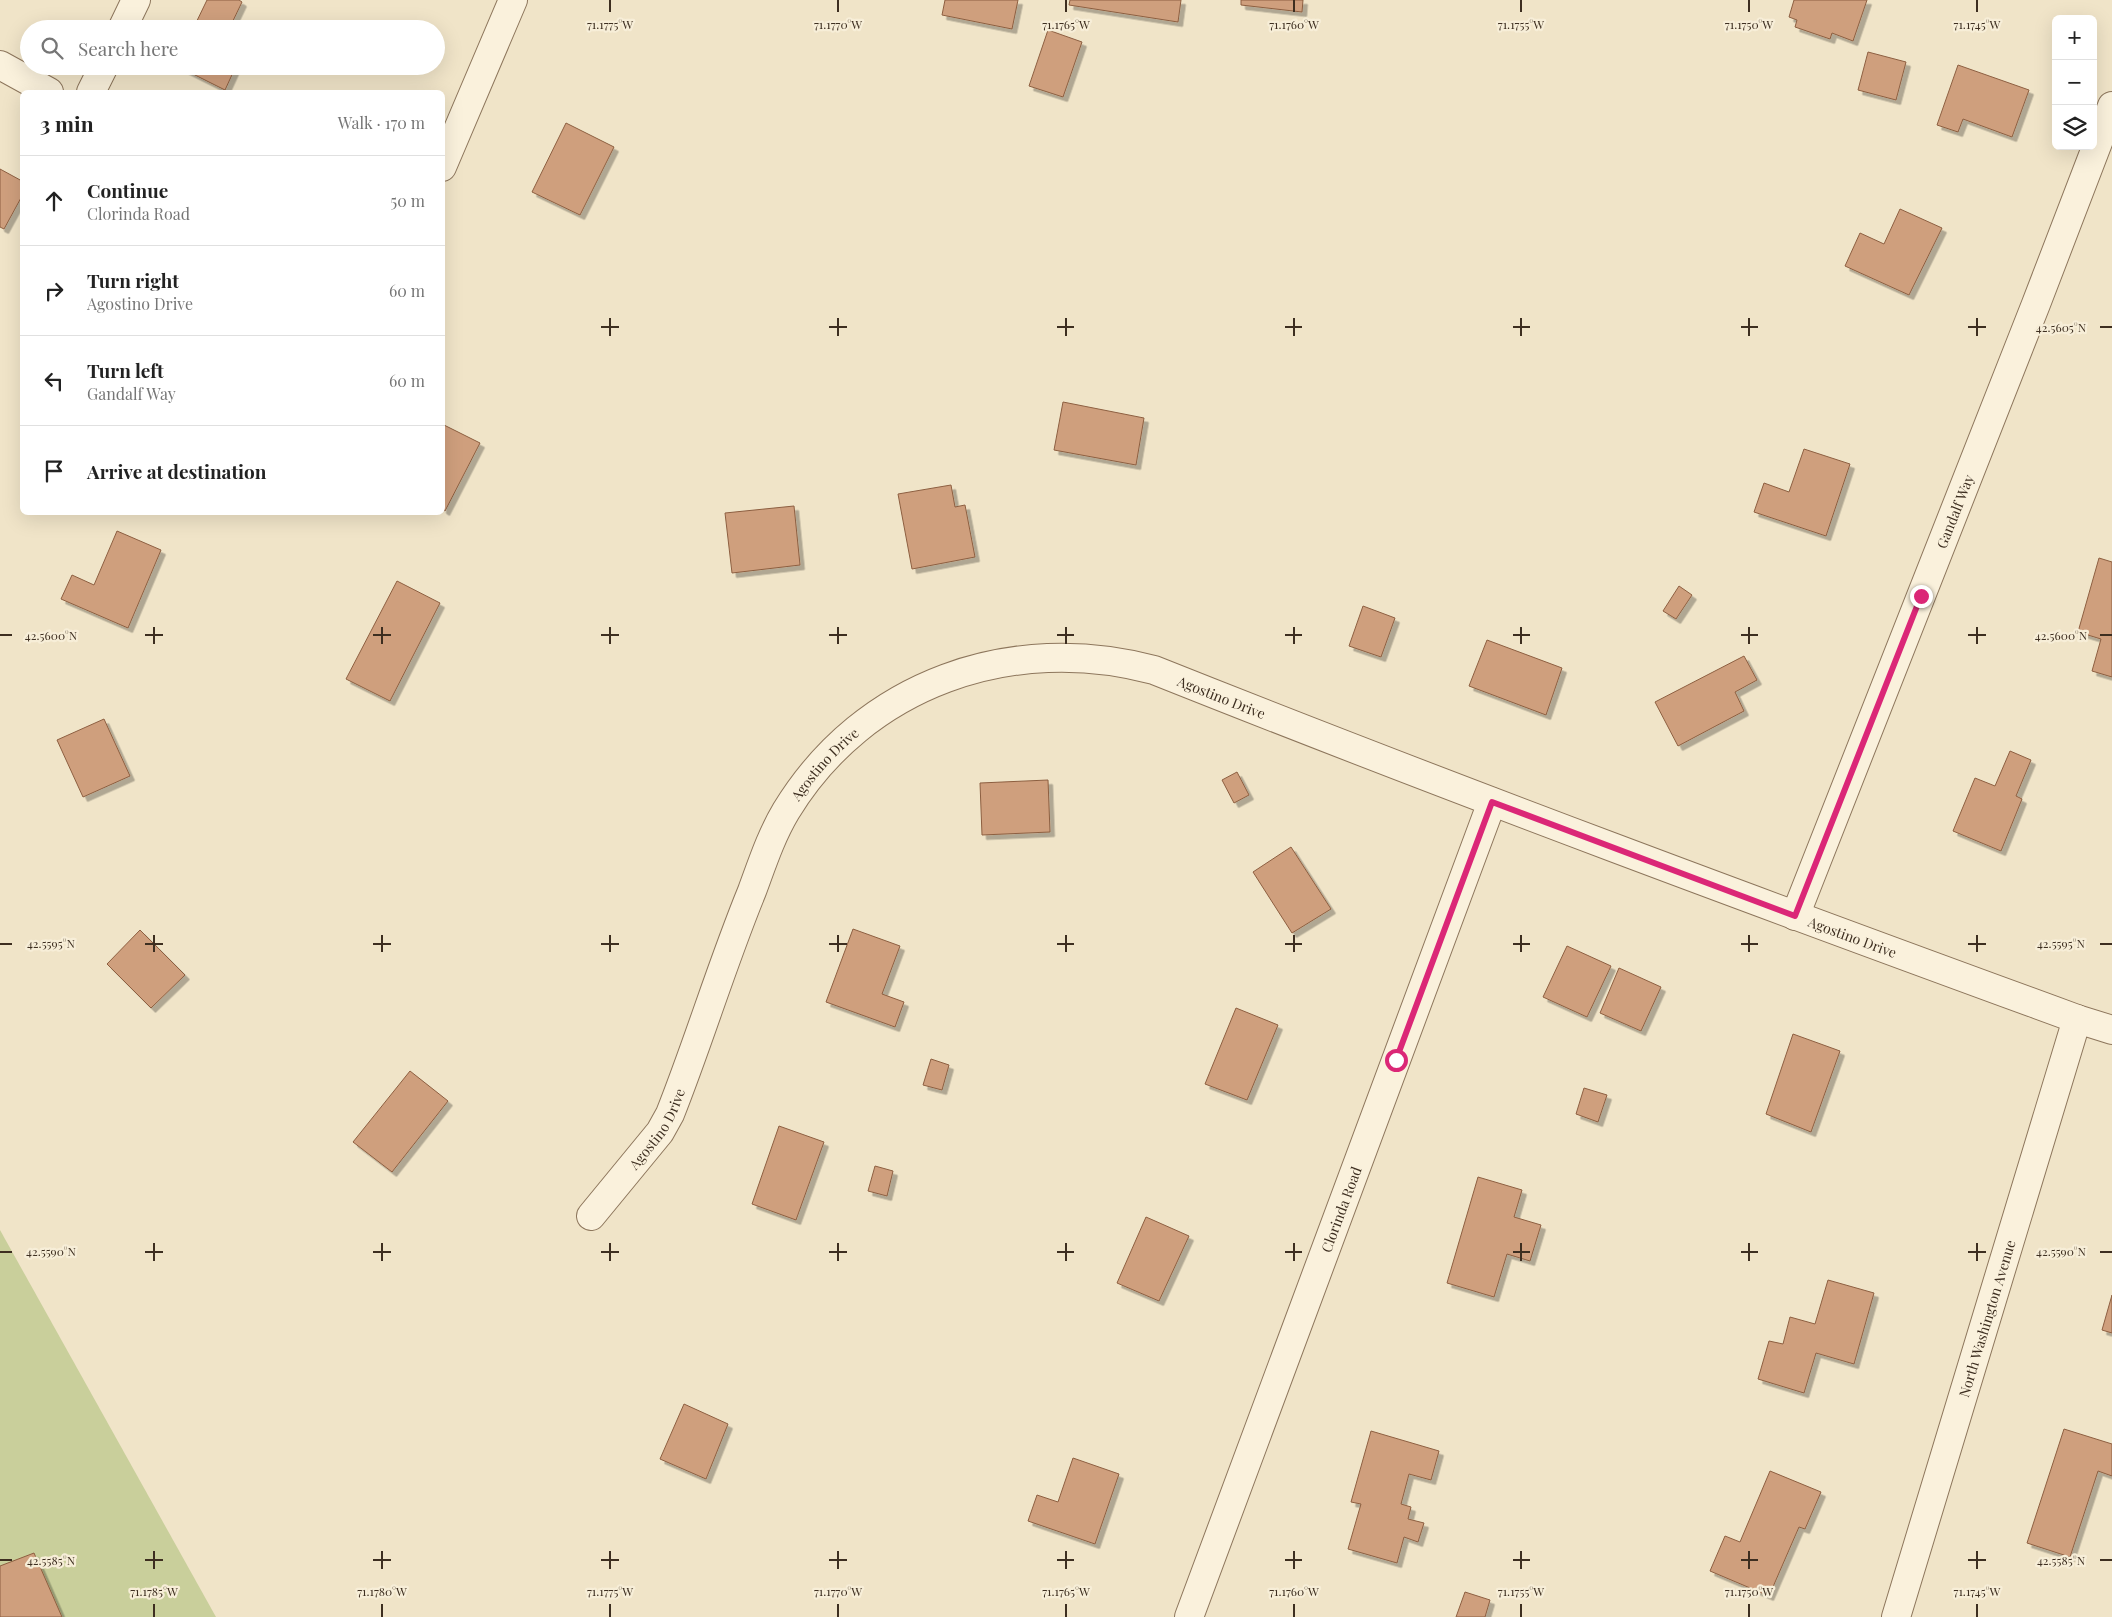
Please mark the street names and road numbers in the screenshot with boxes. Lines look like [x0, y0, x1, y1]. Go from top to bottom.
street label: Gandalf Way [1931, 472, 1977, 551]
street label: Agostino Drive [1174, 671, 1268, 723]
street label: Agostino Drive [785, 723, 862, 805]
street label: Agostino Drive [1805, 911, 1899, 962]
street label: Agostino Drive [623, 1085, 689, 1174]
street label: Clorinda Road [1316, 1164, 1365, 1255]
street label: North Washington Avenue [1954, 1237, 2019, 1399]

